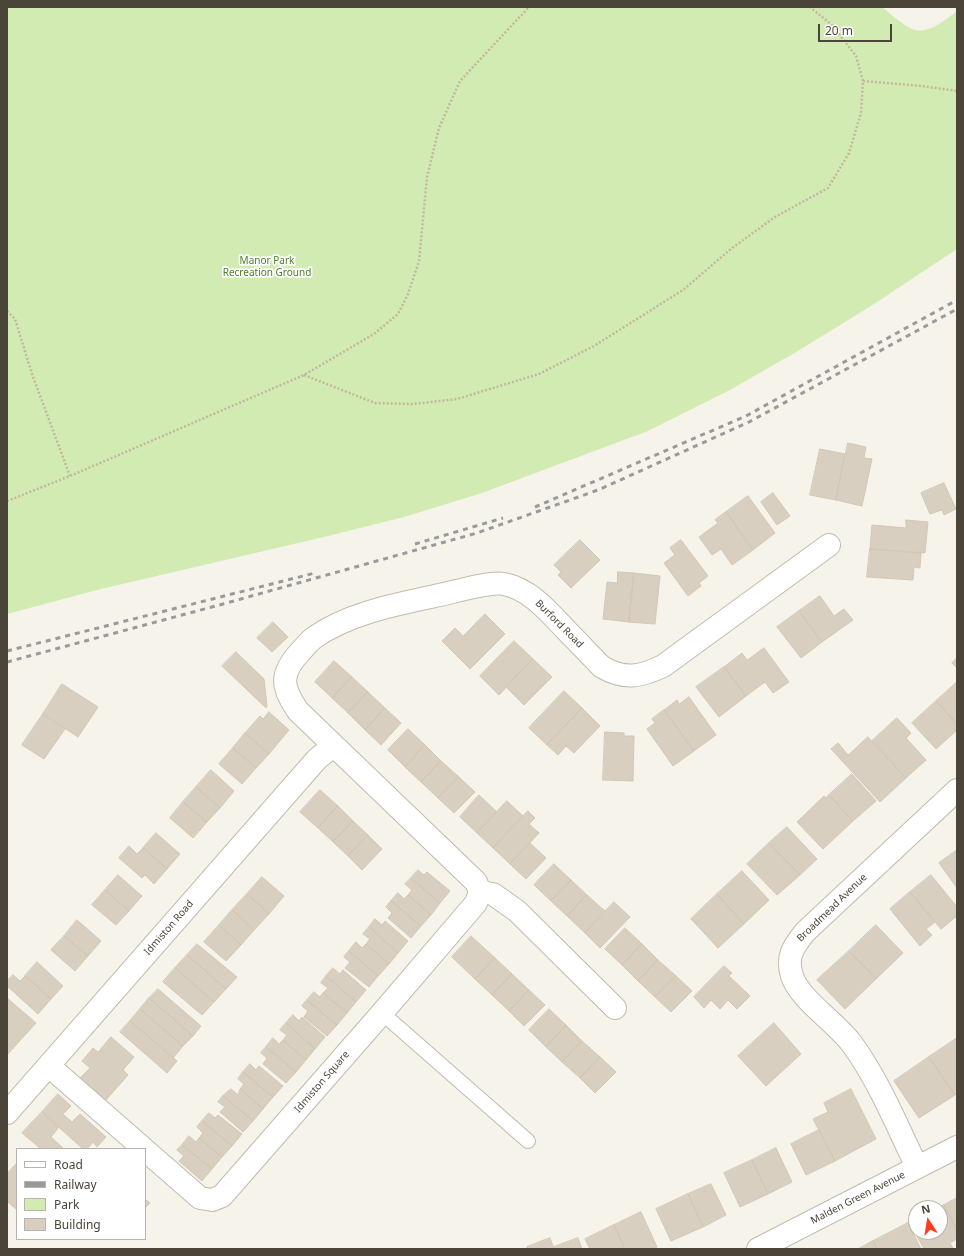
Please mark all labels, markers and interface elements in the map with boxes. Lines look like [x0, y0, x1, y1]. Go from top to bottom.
scale bar [820, 16, 894, 42]
text: 20 m [825, 22, 853, 39]
park label: Manor Park Recreation Ground [223, 255, 311, 278]
street label: Burford Road [532, 597, 586, 651]
street label: Broadmead Avenue [794, 871, 870, 945]
street label: Idmiston Road [142, 898, 196, 958]
street label: Idmiston Square [292, 1049, 352, 1115]
legend [16, 1148, 146, 1240]
text: Road [54, 1156, 83, 1173]
street label: Malden Green Avenue [809, 1169, 907, 1227]
text: Railway [54, 1176, 97, 1193]
text: Park [54, 1196, 79, 1213]
north arrow [908, 1200, 948, 1240]
text: N [920, 1200, 932, 1217]
text: Building [54, 1216, 101, 1233]

